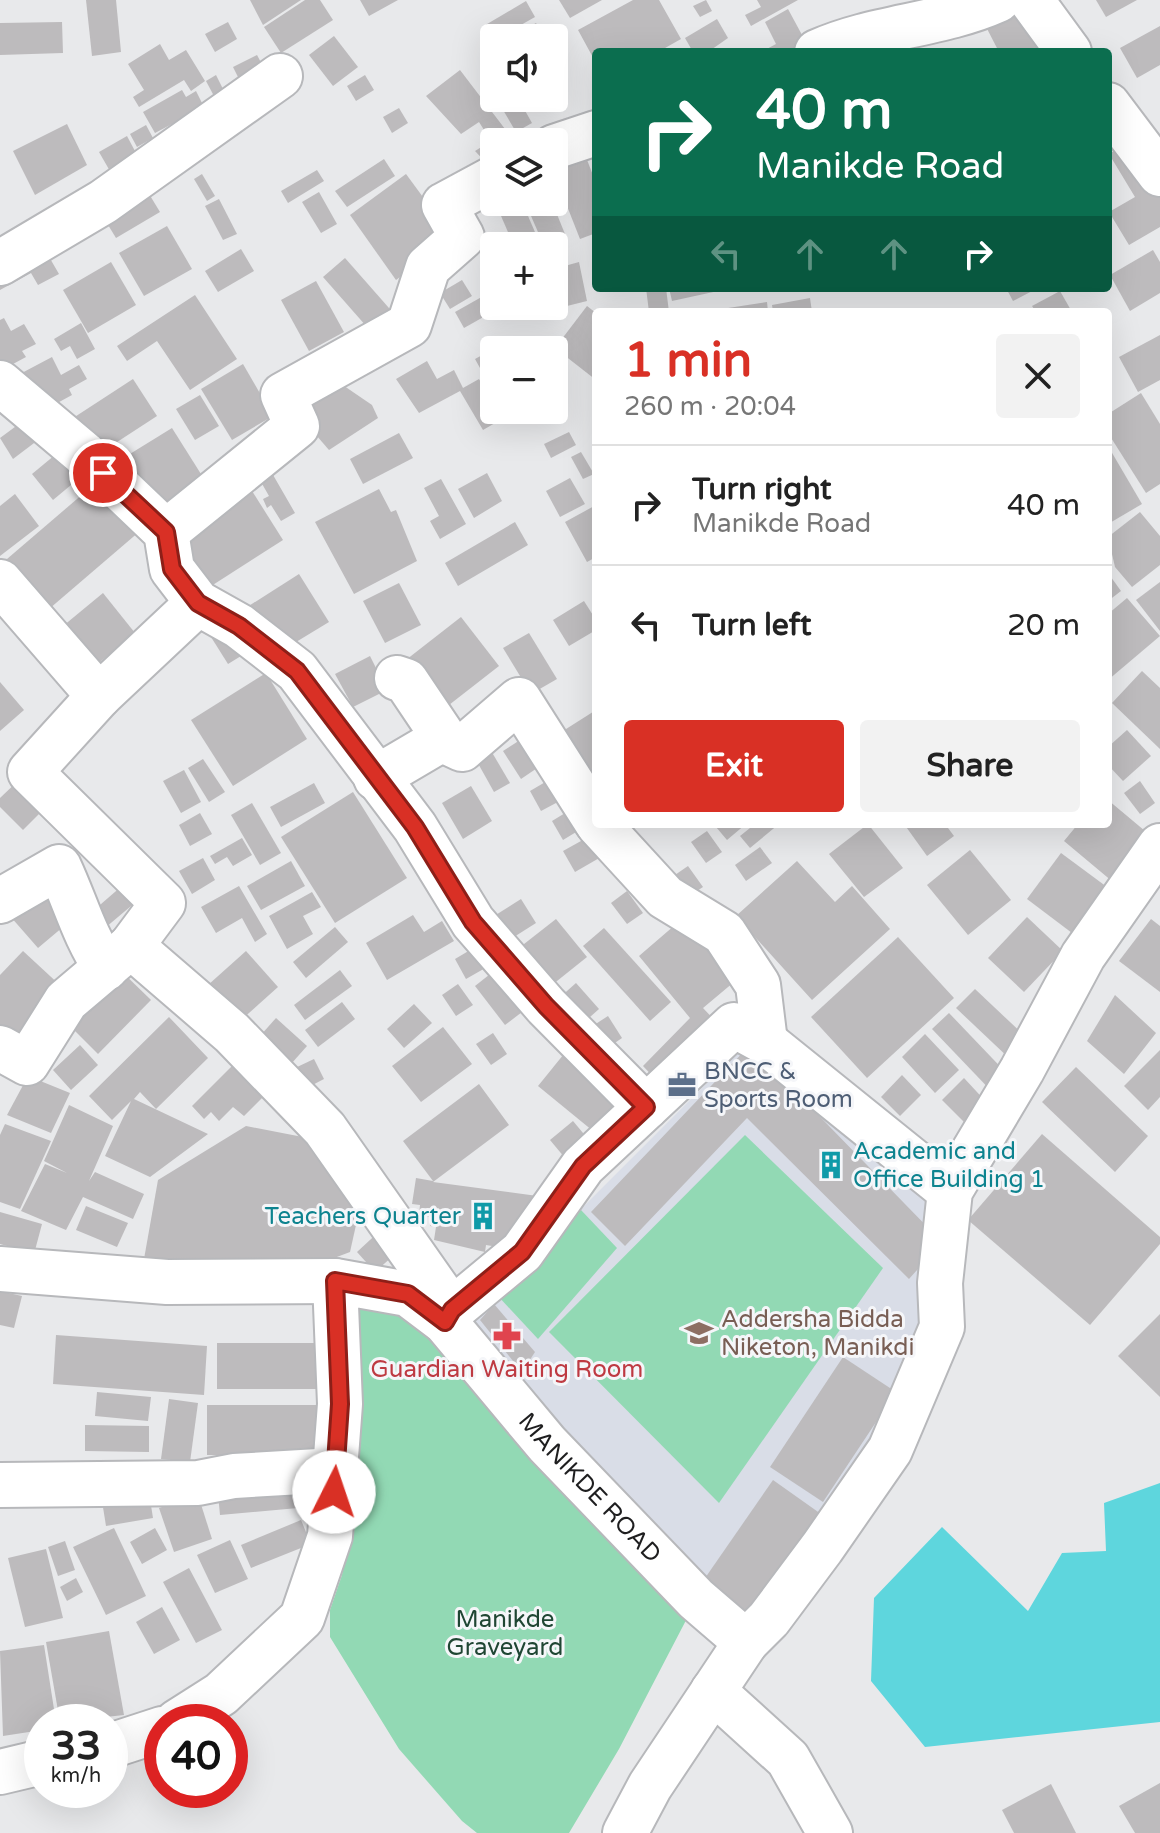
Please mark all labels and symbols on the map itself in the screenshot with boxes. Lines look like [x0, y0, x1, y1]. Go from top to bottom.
pin [69, 439, 137, 507]
place label: BNCC & Sports Room [704, 1057, 853, 1114]
office icon: BNCC & Sports Room [667, 1070, 697, 1100]
place label: Academic and Office Building 1 [853, 1137, 1045, 1194]
building icon: Academic and Office Building 1 [816, 1150, 846, 1180]
building icon: Teachers Quarter [468, 1201, 498, 1231]
place label: Teachers Quarter [265, 1202, 462, 1231]
place label: Addersha Bidda Niketon, Manikdi [721, 1305, 914, 1362]
school or university icon: Addersha Bidda Niketon, Manikdi [684, 1318, 714, 1348]
pharmacy icon: Guardian Waiting Room [492, 1321, 522, 1351]
place label: Guardian Waiting Room [371, 1355, 643, 1384]
street label: MANIKDE ROAD [512, 1407, 667, 1568]
position arrow [292, 1450, 376, 1534]
park label: Manikde Graveyard [447, 1605, 563, 1662]
speed limit sign: 40 [144, 1704, 248, 1808]

